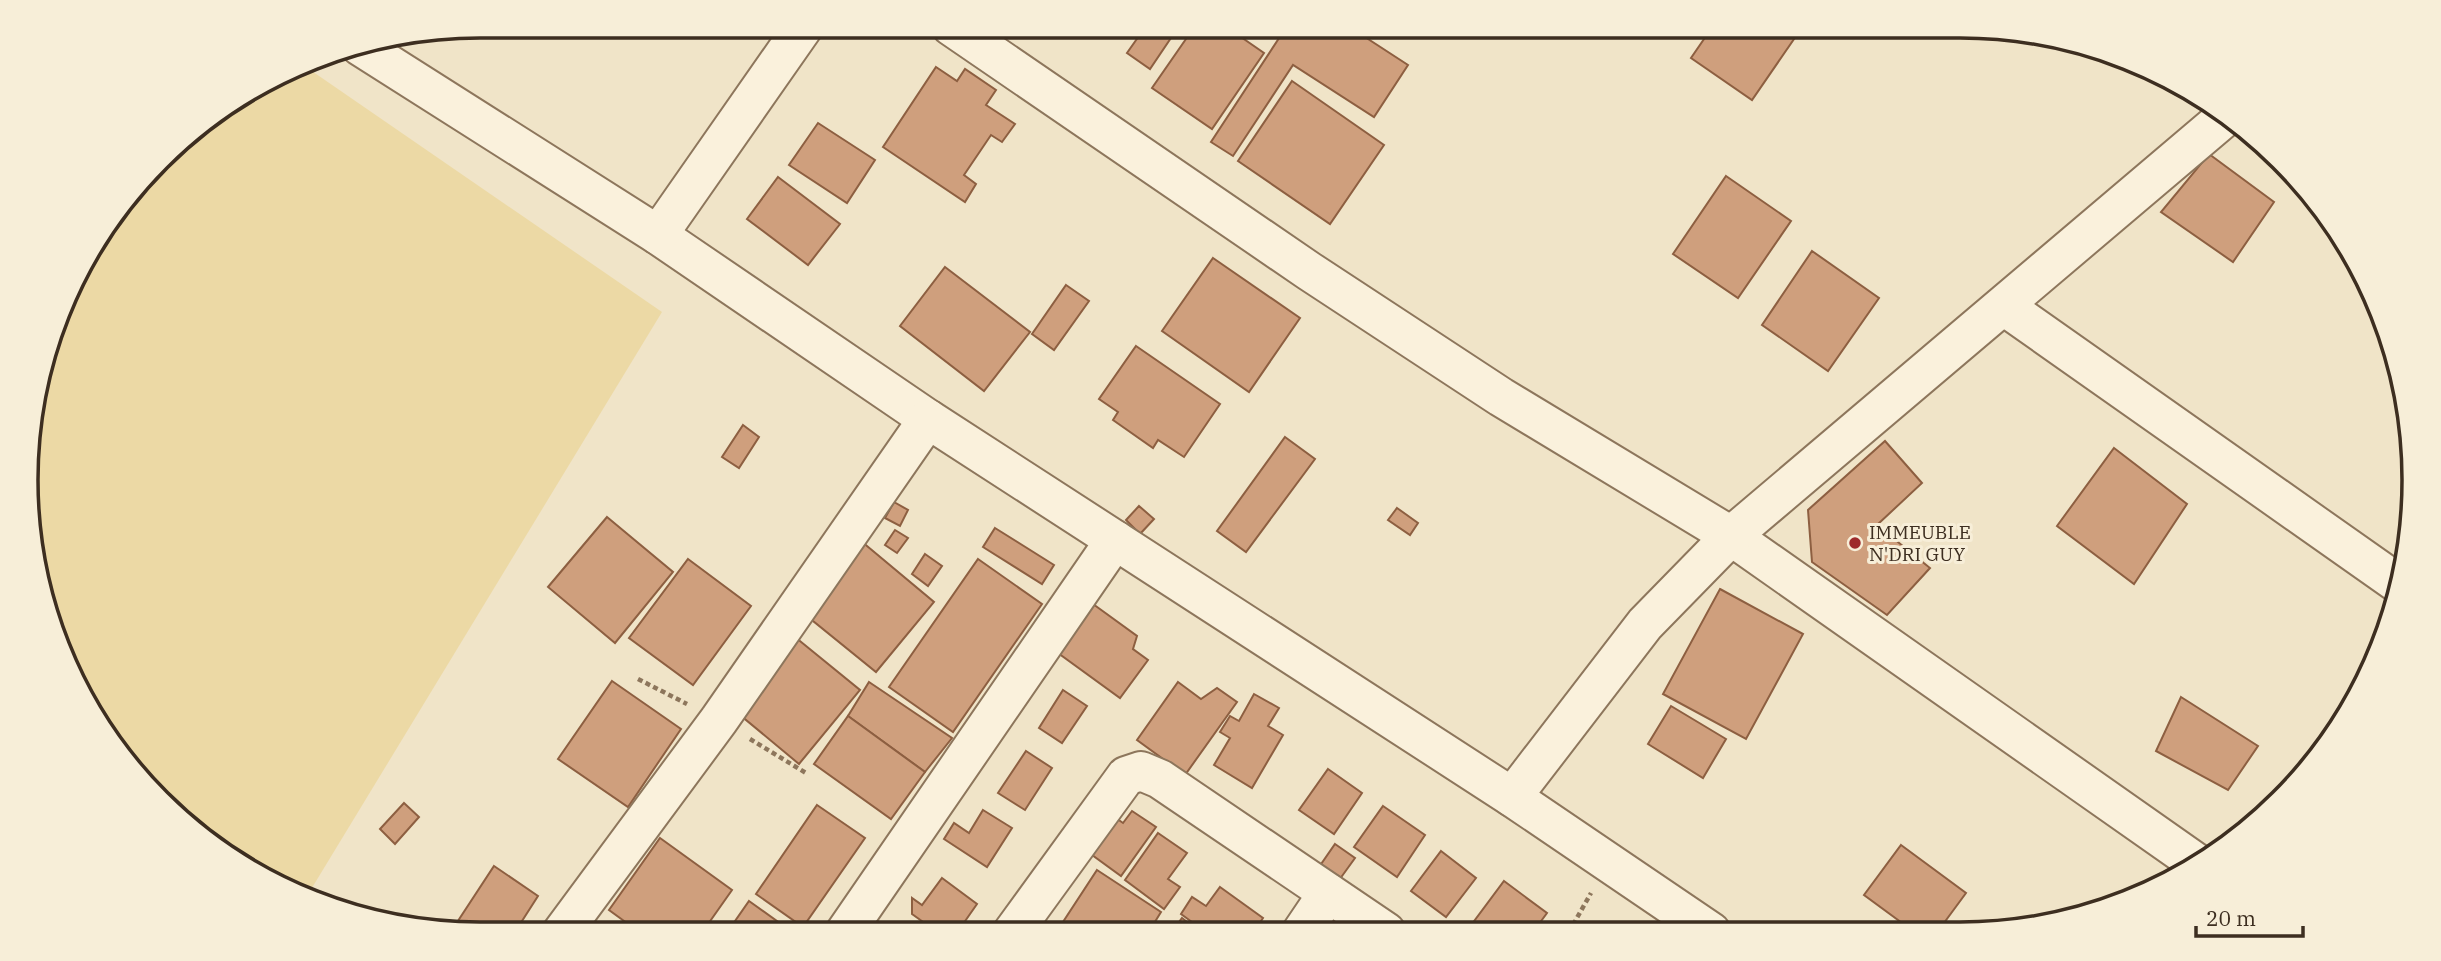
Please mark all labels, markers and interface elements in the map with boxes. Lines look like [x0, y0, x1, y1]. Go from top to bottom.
place label: IMMEUBLE N'DRI GUY [1869, 520, 1971, 566]
marker: IMMEUBLE N'DRI GUY [1847, 535, 1863, 551]
scale bar [2196, 894, 2303, 938]
text: 20 m [2206, 904, 2256, 932]

